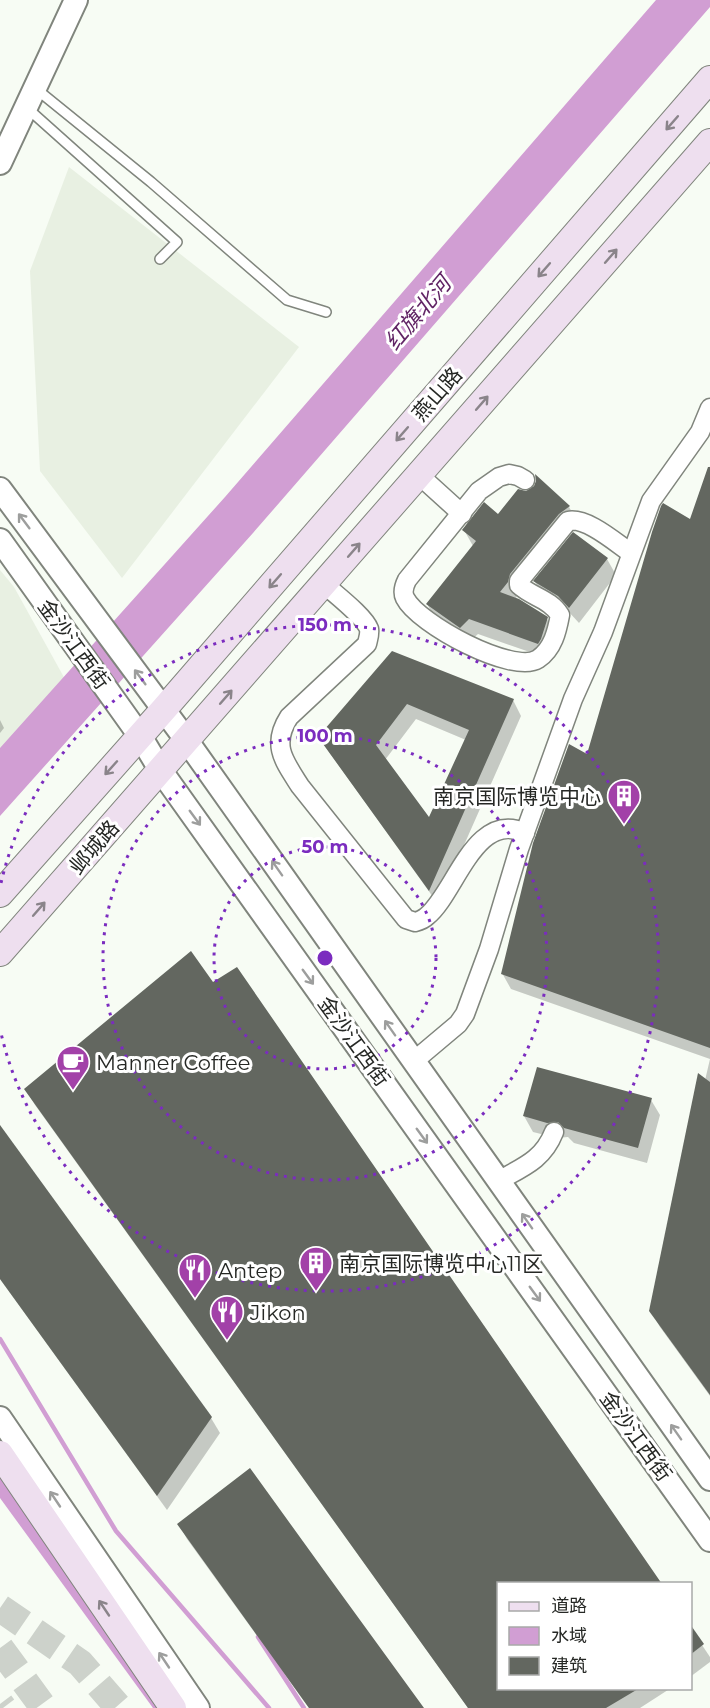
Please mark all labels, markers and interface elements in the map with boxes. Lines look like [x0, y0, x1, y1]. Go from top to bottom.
one-way arrow [665, 115, 678, 131]
one-way arrow [604, 249, 618, 264]
one-way arrow [537, 262, 551, 277]
water label: 红旗北河 [379, 268, 459, 355]
street label: 燕山路 [407, 362, 467, 426]
one-way arrow [476, 395, 489, 411]
one-way arrow [396, 426, 409, 442]
one-way arrow [17, 513, 30, 529]
one-way arrow [347, 543, 361, 558]
one-way arrow [268, 573, 282, 588]
street label: 金沙江西街 [33, 594, 115, 694]
text: 150 m [298, 614, 352, 636]
one-way arrow [134, 669, 147, 685]
one-way arrow [219, 690, 233, 705]
text: 100 m [297, 725, 353, 747]
one-way arrow [104, 760, 118, 775]
building icon: 南京国际博览中心 [606, 778, 642, 825]
place label: 南京国际博览中心 [433, 784, 601, 809]
one-way arrow [189, 810, 201, 826]
street label: 邺城路 [64, 815, 124, 879]
text: 50 m [302, 836, 348, 858]
one-way arrow [271, 861, 284, 877]
one-way arrow [32, 902, 46, 917]
centre of rings [315, 948, 335, 968]
one-way arrow [302, 968, 315, 984]
street label: 金沙江西街 [313, 991, 395, 1091]
one-way arrow [384, 1020, 396, 1036]
cafe icon: Manner Coffee [55, 1044, 91, 1091]
place label: Manner Coffee [96, 1050, 251, 1075]
one-way arrow [416, 1127, 428, 1143]
one-way arrow [521, 1214, 533, 1230]
building icon: 南京国际博览中心11区 [298, 1245, 334, 1292]
place label: 南京国际博览中心11区 [339, 1251, 543, 1276]
restaurant icon: Antep [177, 1252, 213, 1299]
place label: Antep [218, 1258, 282, 1283]
one-way arrow [529, 1286, 541, 1302]
restaurant icon: Jikon [209, 1294, 245, 1341]
place label: Jikon [249, 1300, 306, 1325]
street label: 金沙江西街 [595, 1386, 677, 1486]
one-way arrow [670, 1424, 682, 1440]
one-way arrow [49, 1491, 61, 1507]
legend [497, 1582, 692, 1690]
text: 道路 [551, 1595, 587, 1617]
one-way arrow [98, 1600, 110, 1616]
text: 水域 [551, 1625, 587, 1647]
one-way arrow [158, 1652, 170, 1669]
text: 建筑 [551, 1655, 587, 1677]

